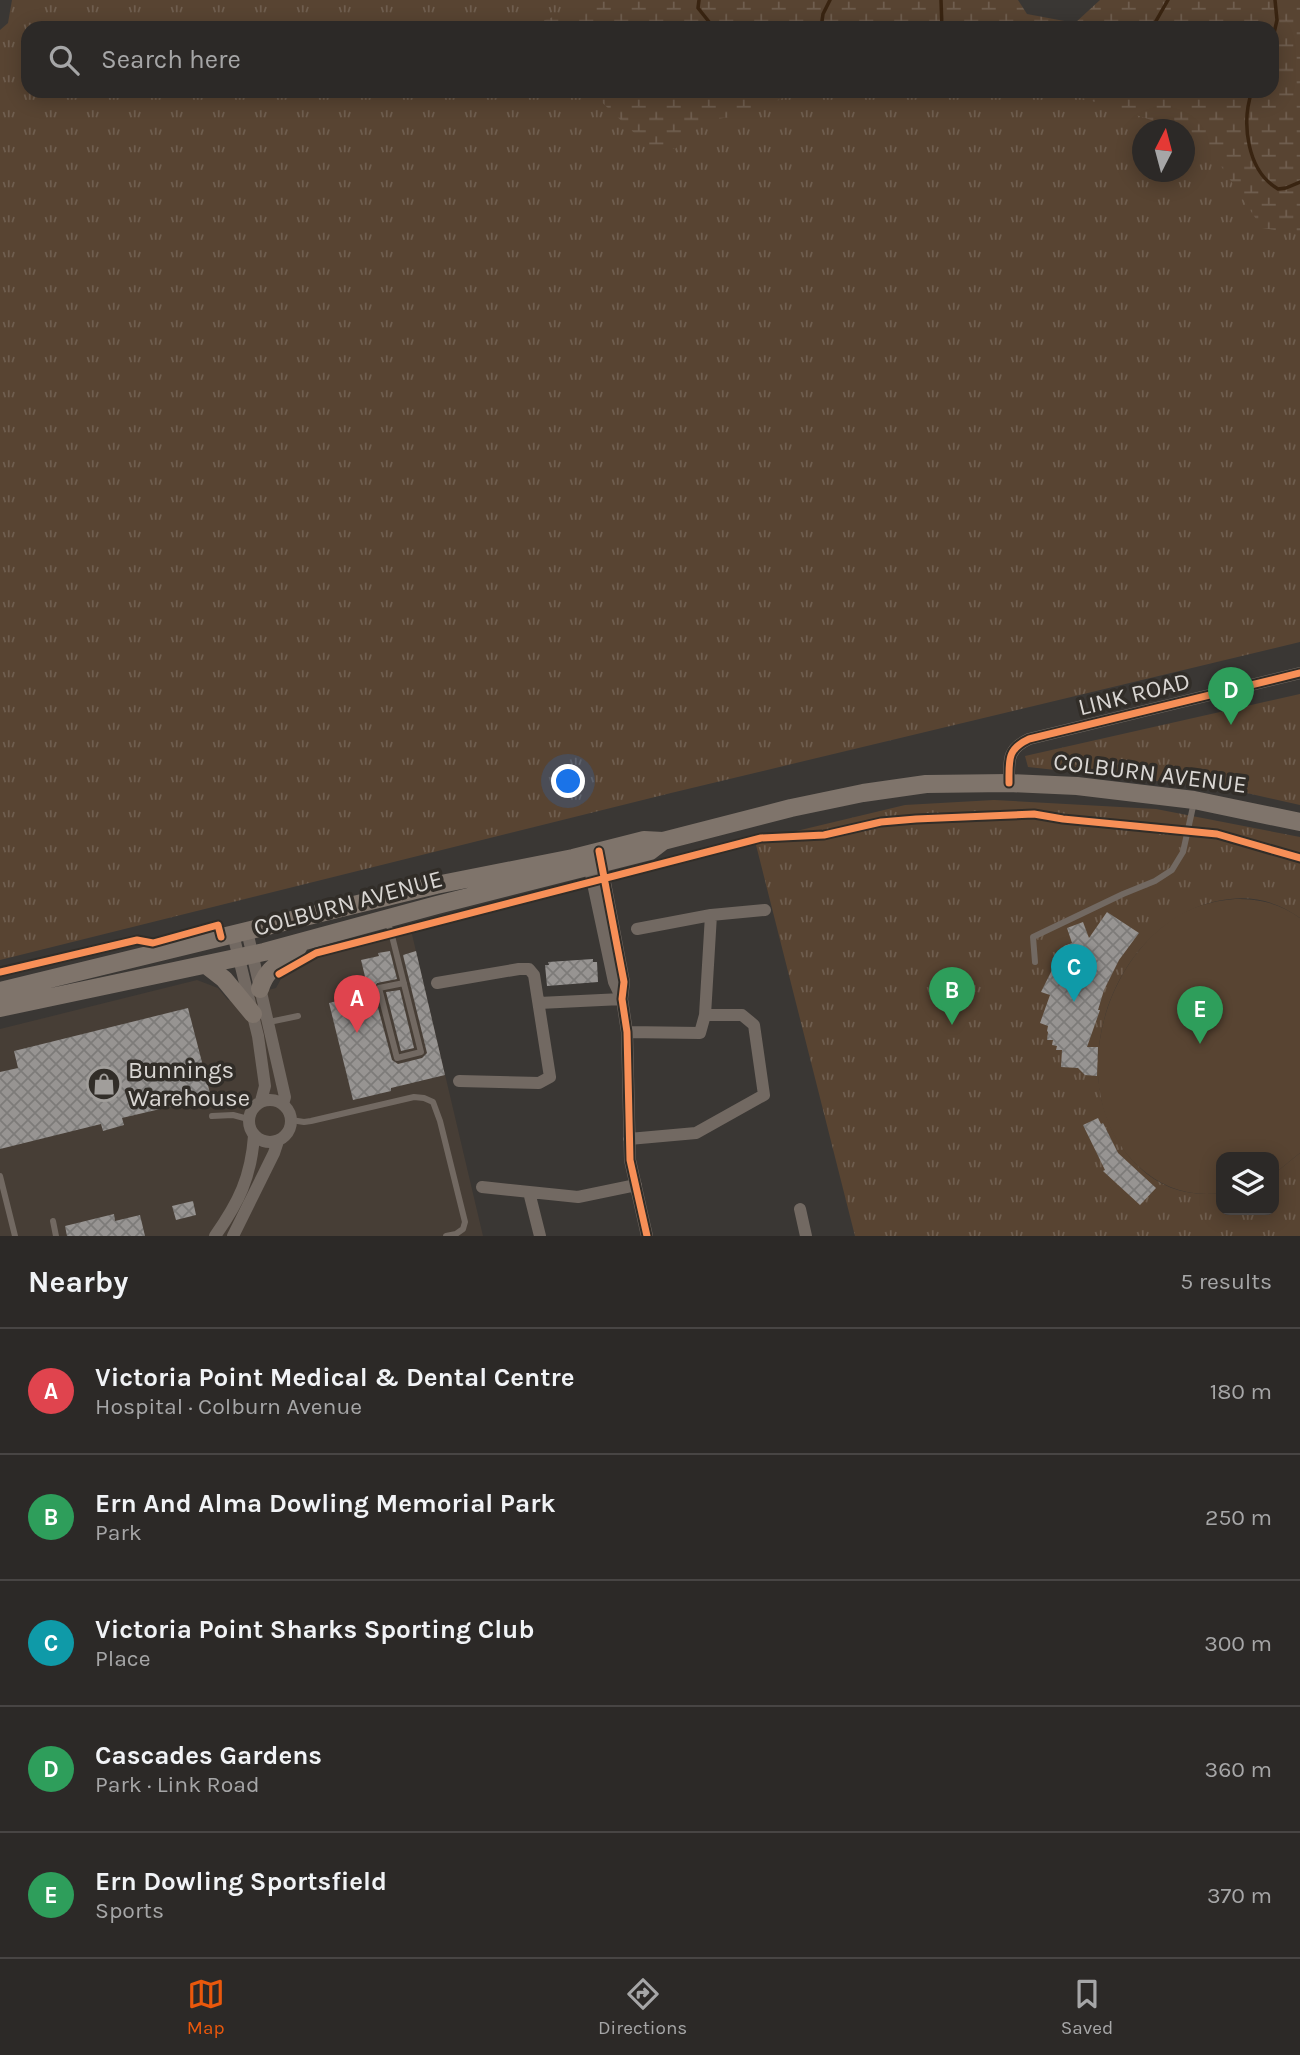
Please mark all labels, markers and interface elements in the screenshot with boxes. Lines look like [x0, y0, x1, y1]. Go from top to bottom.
search box [21, 21, 1279, 98]
icon: search [45, 41, 83, 79]
text: Search here [101, 44, 241, 75]
north arrow [1132, 119, 1195, 182]
street label: LINK ROAD [1075, 667, 1193, 721]
pin: D [1208, 667, 1254, 725]
street label: COLBURN AVENUE [1052, 747, 1248, 799]
your location [551, 764, 585, 798]
street label: COLBURN AVENUE [250, 864, 446, 942]
pin: C [1051, 944, 1097, 1002]
pin: B [929, 967, 975, 1025]
pin: A [334, 975, 380, 1033]
pin: E [1177, 986, 1223, 1044]
place label: Bunnings Warehouse [128, 1056, 250, 1112]
shop icon: Bunnings Warehouse [85, 1065, 123, 1103]
map controls [1216, 1152, 1279, 1215]
button: layers [1216, 1152, 1279, 1215]
text: Nearby [28, 1264, 128, 1300]
text: 5 results [1180, 1268, 1272, 1295]
text: Victoria Point Medical & Dental Centre [95, 1362, 574, 1393]
text: A [44, 1378, 58, 1405]
text: 180 m [1210, 1378, 1272, 1405]
text: Hospital · Colburn Avenue [95, 1393, 362, 1420]
text: Ern And Alma Dowling Memorial Park [95, 1488, 556, 1519]
text: B [44, 1504, 58, 1531]
text: 250 m [1205, 1504, 1272, 1531]
text: Park [95, 1519, 142, 1546]
text: Victoria Point Sharks Sporting Club [95, 1614, 534, 1645]
text: C [44, 1630, 58, 1657]
text: 300 m [1204, 1630, 1272, 1657]
text: Place [95, 1645, 151, 1672]
text: Cascades Gardens [95, 1740, 322, 1771]
text: D [43, 1756, 59, 1783]
text: 360 m [1205, 1756, 1272, 1783]
text: Park · Link Road [95, 1771, 260, 1798]
text: Ern Dowling Sportsfield [95, 1866, 387, 1897]
text: E [44, 1882, 58, 1909]
text: 370 m [1207, 1882, 1272, 1909]
text: Sports [95, 1897, 164, 1924]
tab: Map [187, 1975, 225, 2039]
tab: Directions [598, 1975, 687, 2039]
tab: Saved [1061, 1975, 1113, 2039]

